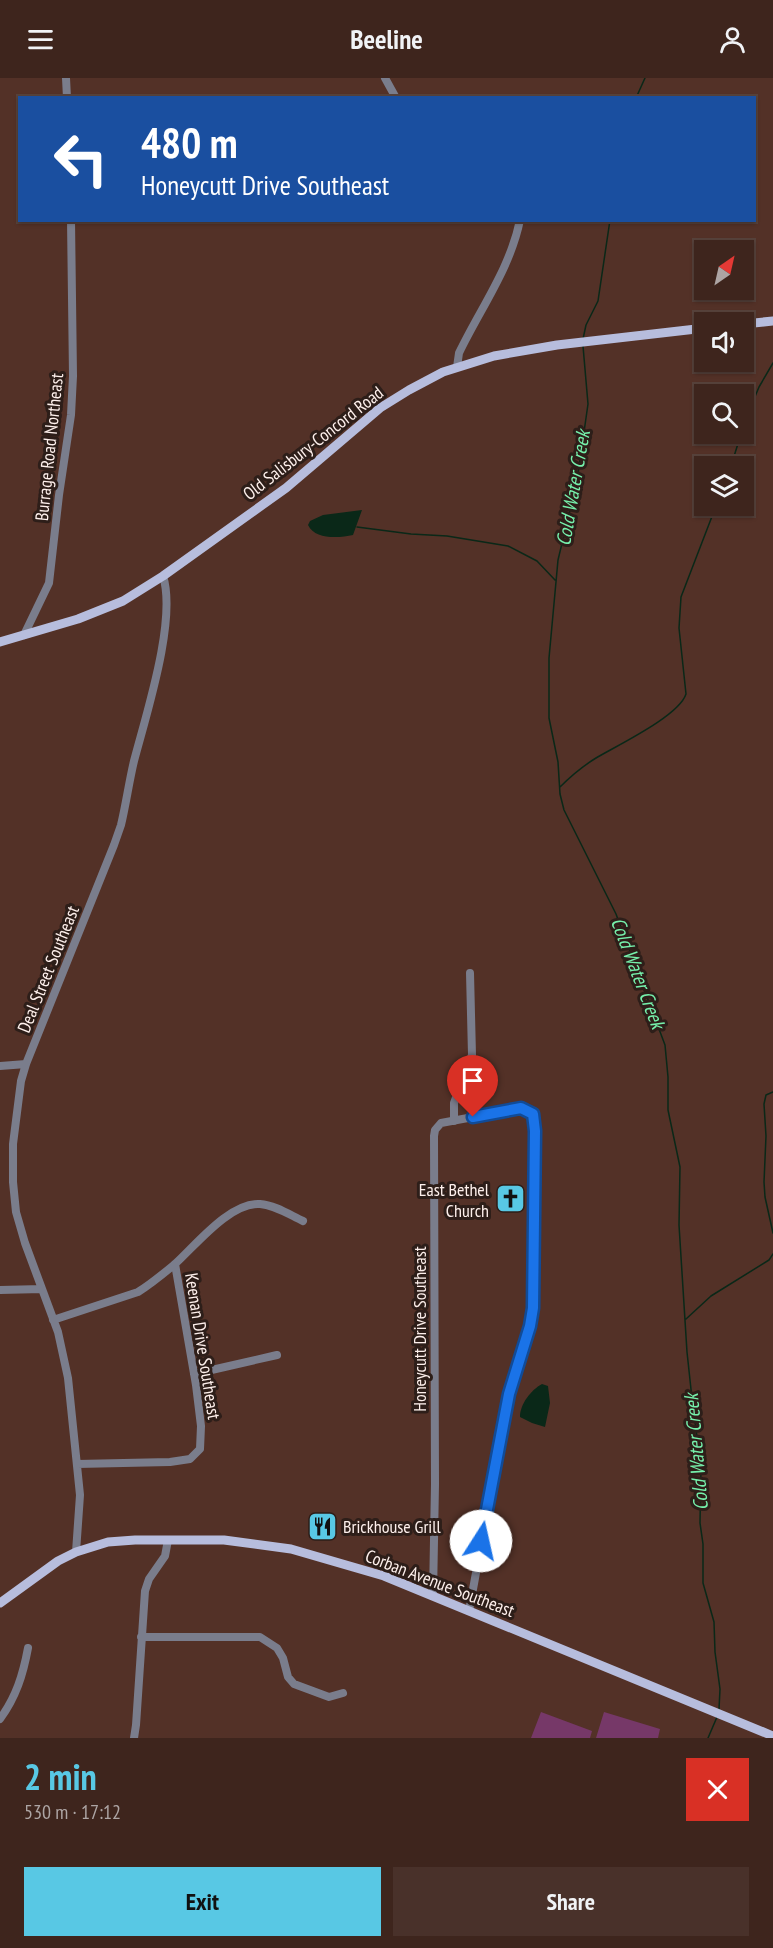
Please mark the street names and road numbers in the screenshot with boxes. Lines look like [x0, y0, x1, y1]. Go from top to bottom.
street label: Burrage Road Northeast [30, 372, 68, 522]
street label: Old Salisbury-Concord Road [238, 381, 388, 505]
street label: Deal Street Southeast [12, 902, 84, 1036]
street label: Honeycutt Drive Southeast [408, 1246, 431, 1412]
street label: Keenan Drive Southeast [180, 1271, 226, 1421]
street label: Corban Avenue Southeast [362, 1544, 518, 1622]

